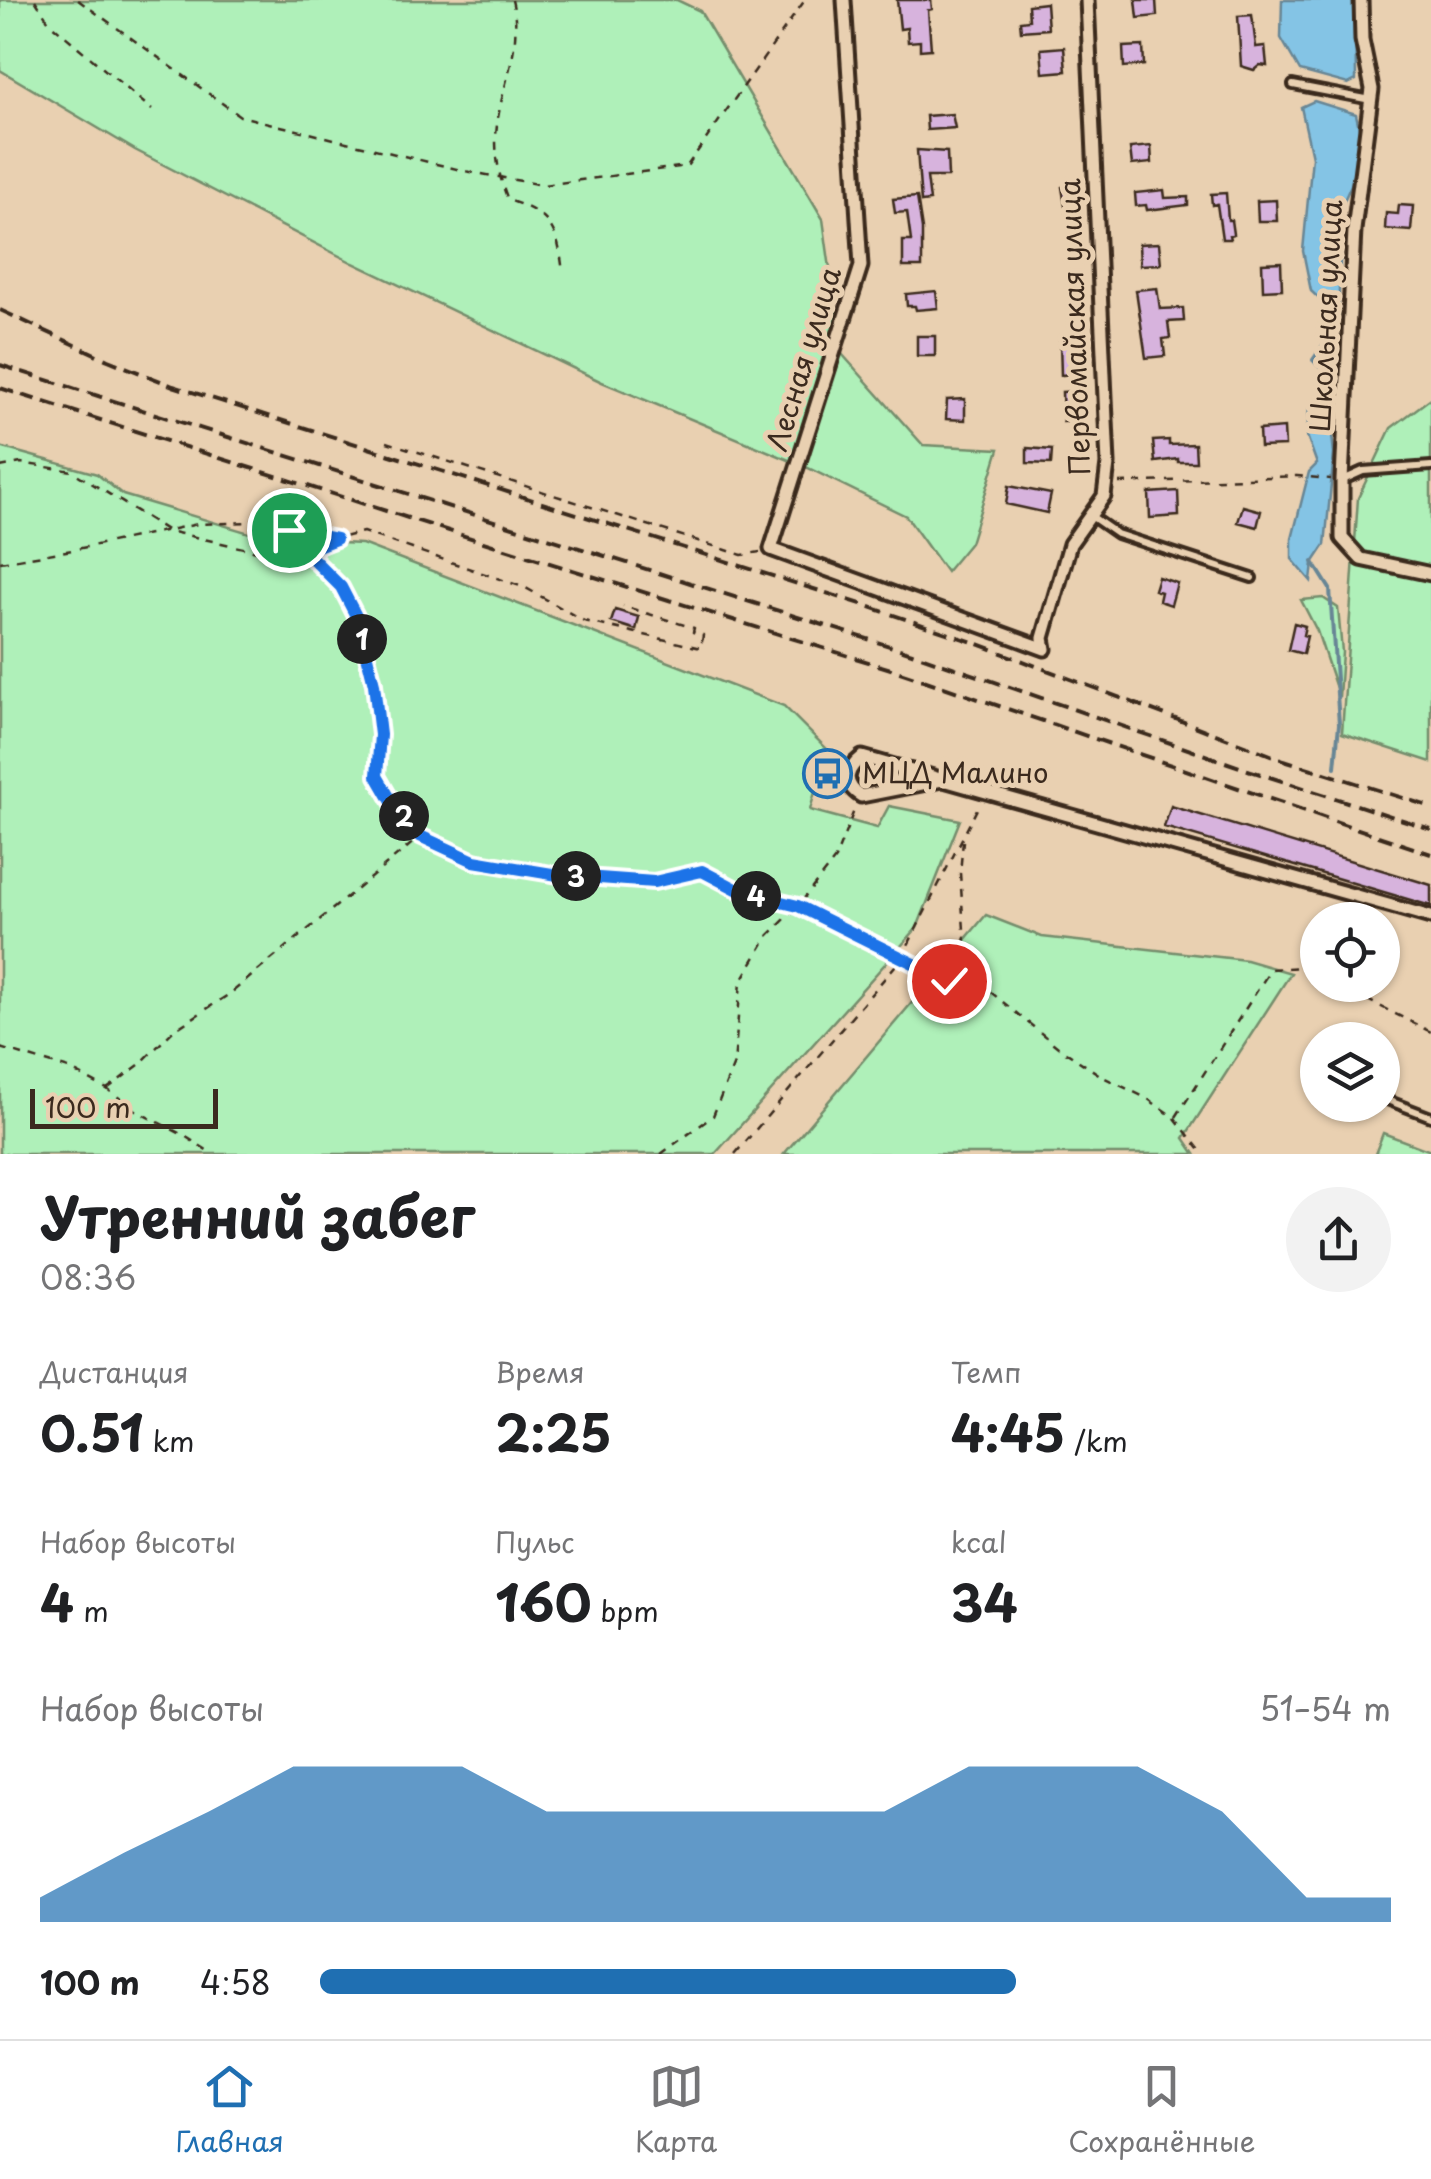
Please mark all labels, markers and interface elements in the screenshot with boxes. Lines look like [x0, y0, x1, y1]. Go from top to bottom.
street label: Первомайская улица [1047, 178, 1100, 476]
street label: Школьная улица [1297, 198, 1352, 433]
street label: Лесная улица [754, 261, 851, 456]
pin [247, 488, 332, 573]
icon: arrive [262, 503, 317, 558]
pin: 1 [337, 614, 387, 664]
text: 1 [355, 617, 369, 660]
bus stop icon: МЦД Малино [801, 747, 853, 799]
place label: МЦД Малино [862, 750, 1049, 793]
pin: 2 [379, 791, 429, 841]
text: 2 [394, 794, 414, 837]
pin: 3 [551, 851, 601, 901]
text: 3 [567, 854, 585, 897]
pin: 4 [731, 871, 781, 921]
text: 4 [746, 874, 766, 917]
map controls [1300, 902, 1400, 1122]
button: locate [1300, 902, 1400, 1002]
pin [907, 939, 992, 1024]
icon: check [922, 954, 977, 1009]
button: layers [1300, 1022, 1400, 1122]
scale bar [30, 1084, 218, 1128]
text: 100 m [45, 1085, 131, 1128]
text: Утренний забег [40, 1174, 475, 1257]
button: share [1286, 1187, 1391, 1292]
text: 08:36 [40, 1253, 136, 1301]
text: Дистанция [40, 1350, 189, 1393]
text: Время [495, 1350, 585, 1393]
text: Темп [951, 1350, 1021, 1393]
text: 0.51 [40, 1393, 143, 1469]
text: 2:25 [495, 1393, 612, 1469]
text: 4:45 [951, 1393, 1065, 1469]
text: km [143, 1419, 195, 1462]
text: /km [1065, 1419, 1128, 1462]
text: Набор высоты [40, 1520, 236, 1563]
text: Пульс [495, 1520, 575, 1563]
text: kcal [951, 1520, 1007, 1563]
text: 4 [40, 1563, 74, 1639]
text: 160 [495, 1563, 591, 1639]
text: 34 [951, 1563, 1018, 1639]
text: m [74, 1589, 109, 1632]
text: bpm [591, 1589, 659, 1632]
text: Набор высоты [40, 1684, 264, 1732]
text: 51–54 m [1260, 1684, 1391, 1732]
text: 100 m [40, 1958, 140, 2006]
text: 4:58 [200, 1958, 271, 2006]
tab: Главная [176, 2059, 284, 2162]
tab: Карта [635, 2059, 717, 2162]
tab: Сохранённые [1068, 2059, 1255, 2162]

